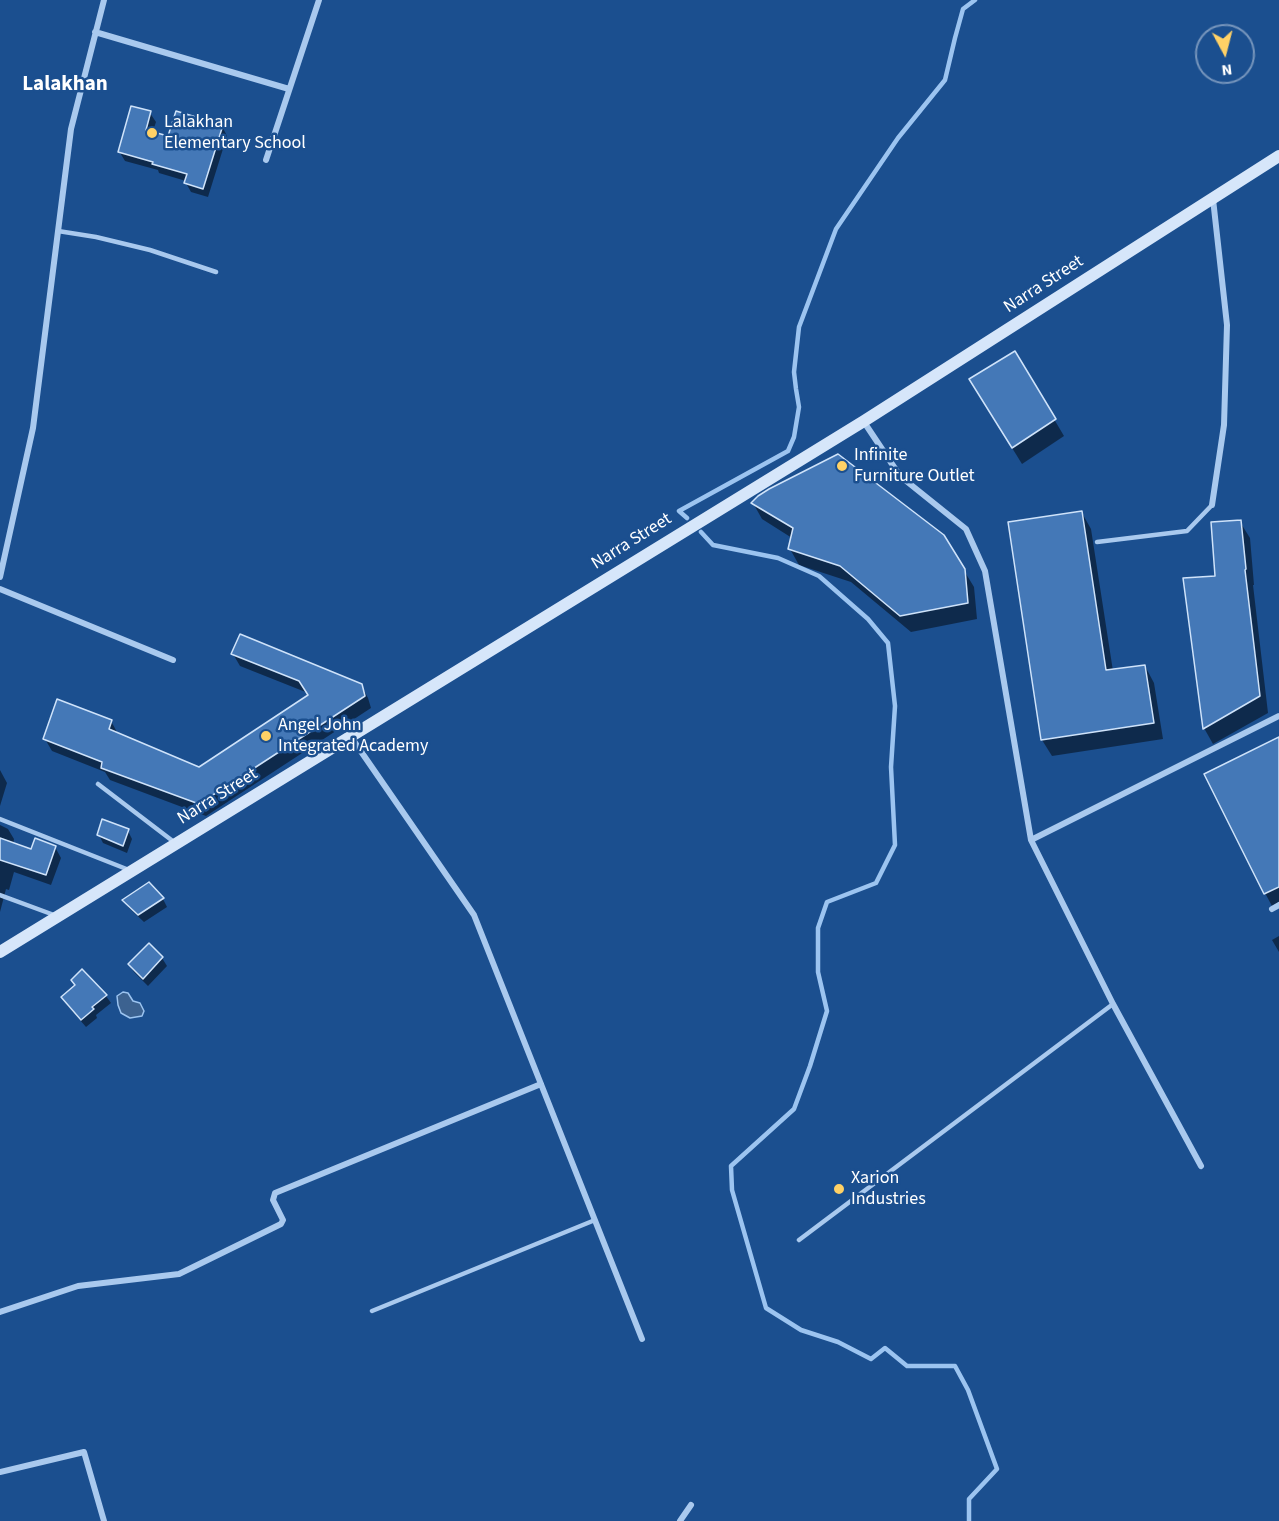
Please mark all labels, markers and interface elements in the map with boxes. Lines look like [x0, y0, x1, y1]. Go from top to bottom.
north arrow [1195, 24, 1255, 84]
text: N [1220, 58, 1234, 81]
district label: Lalakhan [22, 72, 108, 98]
place label: Lalakhan Elementary School [164, 112, 306, 154]
marker: Lalakhan Elementary School [145, 126, 159, 140]
street label: Narra Street [1000, 251, 1088, 319]
place label: Infinite Furniture Outlet [854, 445, 975, 488]
marker: Infinite Furniture Outlet [835, 459, 849, 473]
street label: Narra Street [588, 509, 676, 575]
place label: Angel John Integrated Academy [278, 715, 428, 758]
marker: Angel John Integrated Academy [259, 729, 273, 743]
street label: Narra Street [174, 764, 262, 830]
place label: Xarion Industries [851, 1168, 926, 1210]
marker: Xarion Industries [832, 1182, 846, 1196]

